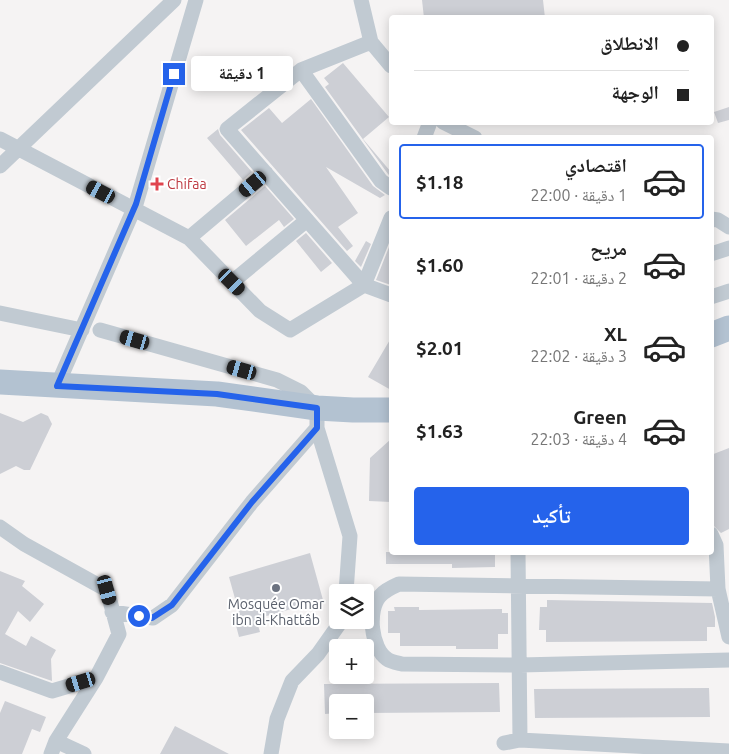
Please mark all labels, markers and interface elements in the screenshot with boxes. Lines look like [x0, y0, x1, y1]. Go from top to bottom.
text: الانطلاق [600, 32, 659, 54]
callout: 1 دقيقة [192, 56, 294, 92]
route end [163, 63, 185, 85]
text: 1 دقيقة [219, 64, 265, 82]
text: الوجهة [611, 81, 659, 103]
text: اقتصادي [565, 154, 627, 176]
icon: car [642, 159, 687, 204]
car [236, 169, 269, 199]
text: $1.18 [416, 171, 464, 193]
place label: Chifaa [167, 176, 207, 192]
car [84, 178, 117, 206]
marker: Chifaa [151, 178, 163, 190]
text: 1 دقيقة · 22:00 [530, 186, 627, 204]
text: مريح [590, 237, 627, 259]
icon: car [642, 242, 687, 287]
text: $1.60 [416, 254, 464, 276]
car [216, 266, 247, 298]
text: 2 دقيقة · 22:01 [530, 269, 627, 287]
text: XL [604, 323, 627, 345]
icon: car [642, 325, 687, 370]
car [118, 329, 151, 351]
text: $2.01 [416, 337, 464, 359]
text: 3 دقيقة · 22:02 [530, 347, 627, 365]
car [225, 359, 258, 381]
text: Green [573, 406, 627, 428]
icon: car [642, 408, 687, 453]
text: $1.63 [416, 420, 464, 442]
text: 4 دقيقة · 22:03 [530, 430, 627, 448]
button: تأكيد [414, 487, 689, 545]
car [95, 574, 118, 606]
marker: Mosquée Omar ibn al-Khattâb [270, 582, 282, 594]
map controls [329, 584, 374, 739]
button: layers [329, 584, 374, 629]
place label: Mosquée Omar ibn al-Khattâb [228, 596, 325, 628]
route start [128, 605, 150, 627]
button: + [329, 639, 374, 684]
car [64, 670, 97, 694]
button: − [329, 694, 374, 739]

